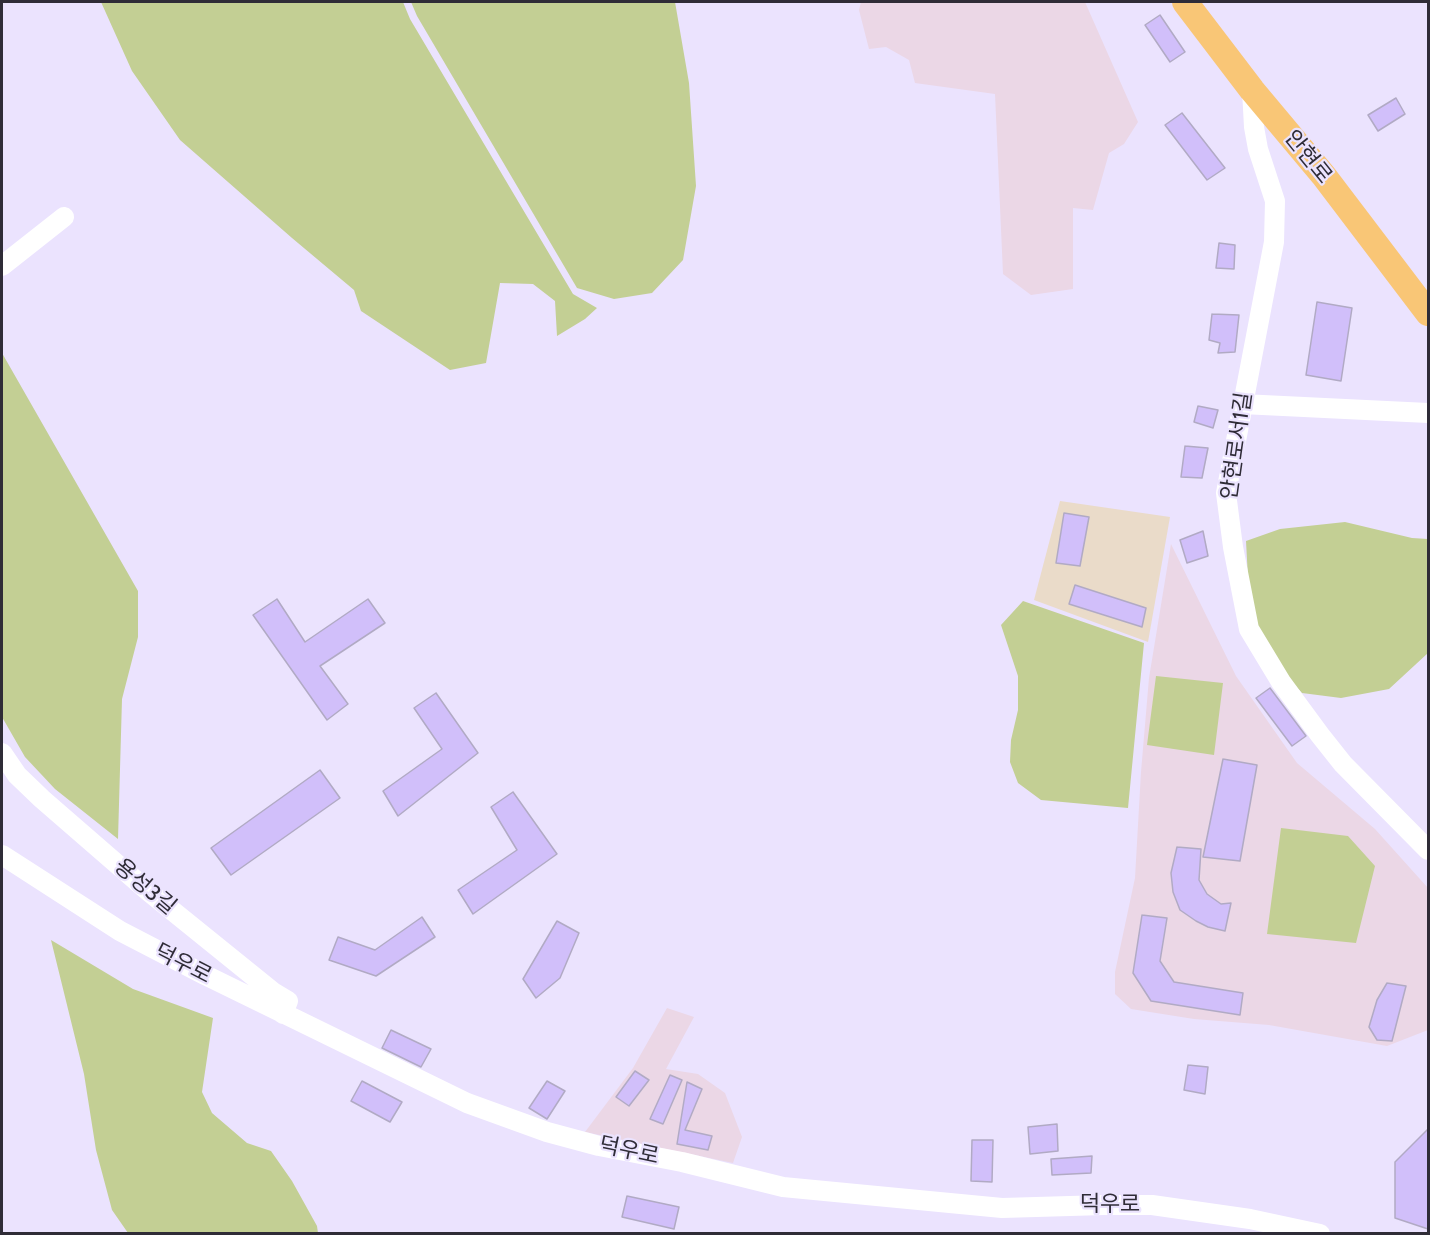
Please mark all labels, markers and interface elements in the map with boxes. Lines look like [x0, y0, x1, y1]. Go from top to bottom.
street label: 안현로 [1279, 125, 1337, 189]
street label: 안현로서1길 [1216, 391, 1258, 501]
street label: 용성3길 [109, 854, 181, 920]
street label: 덕우로 [150, 938, 216, 990]
street label: 덕우로 [597, 1132, 661, 1170]
street label: 덕우로 [1080, 1192, 1140, 1218]

